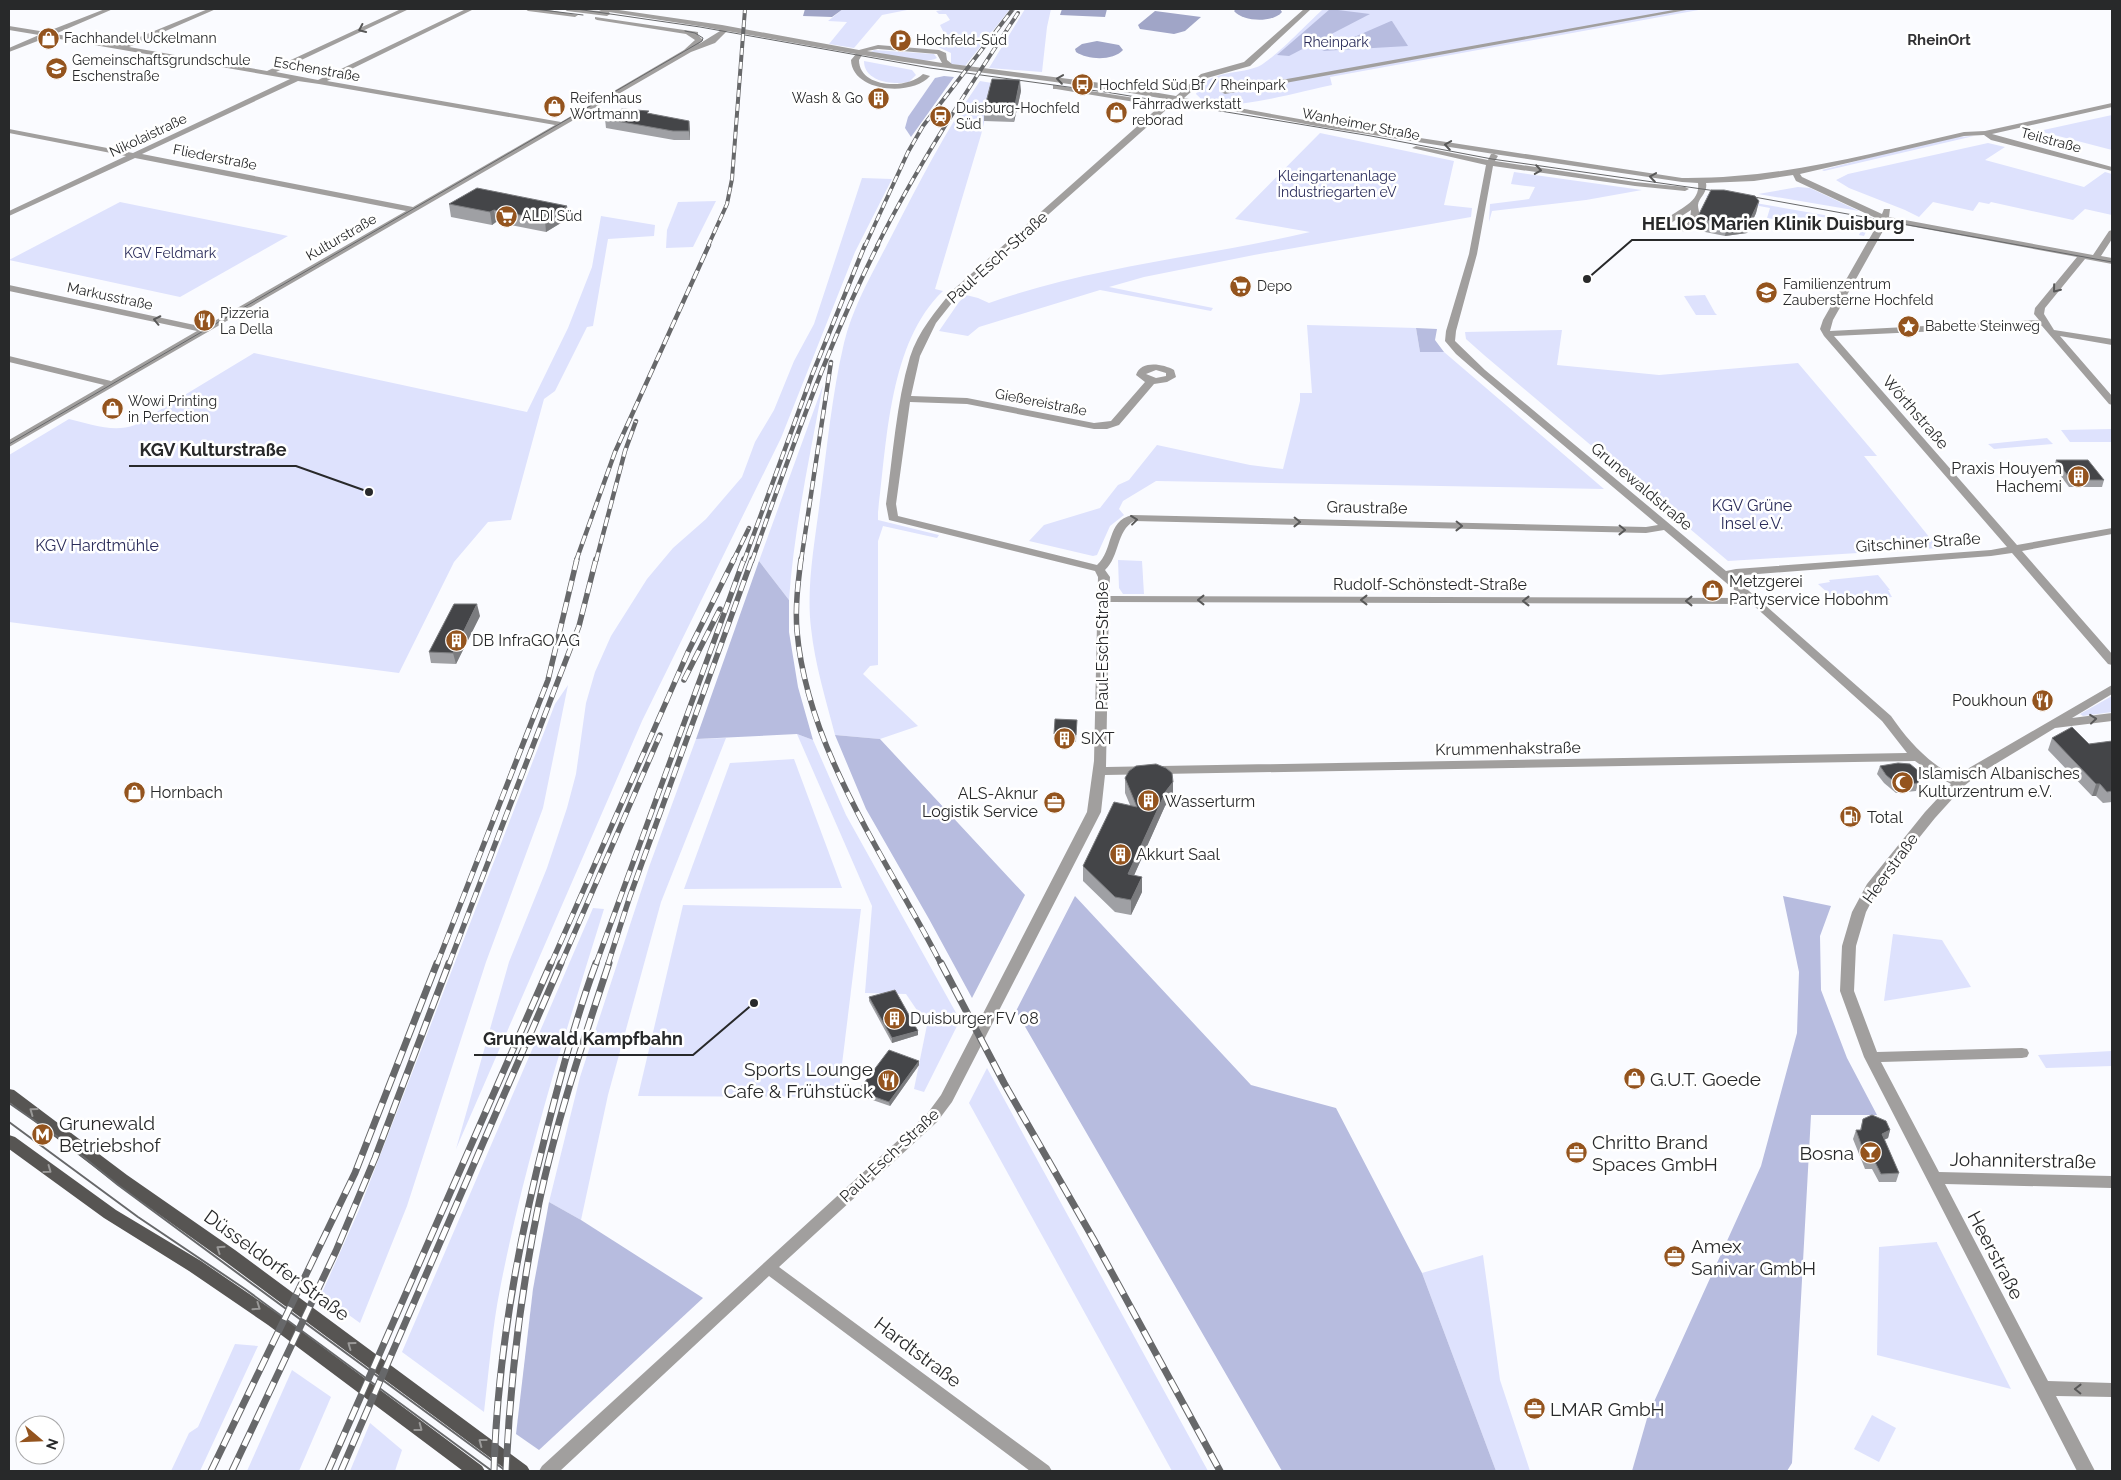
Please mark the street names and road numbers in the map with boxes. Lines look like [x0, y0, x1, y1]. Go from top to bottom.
street label: Eschenstraße [273, 54, 361, 84]
street label: Wanheimer Straße [1301, 105, 1421, 143]
street label: Nikolaistraße [107, 110, 189, 160]
street label: Teilstraße [2019, 124, 2083, 156]
street label: Fliederstraße [172, 141, 258, 173]
street label: Paul-Esch-Straße [943, 207, 1052, 307]
street label: Kulturstraße [303, 210, 379, 264]
street label: Markusstraße [66, 279, 154, 313]
street label: Wörthstraße [1879, 372, 1953, 453]
street label: Gießereistraße [994, 385, 1088, 419]
street label: Grunewaldstraße [1587, 438, 1696, 534]
street label: Graustraße [1326, 497, 1408, 518]
street label: Gitschiner Straße [1855, 529, 1981, 556]
street label: Rudolf-Schönstedt-Straße [1333, 575, 1527, 594]
street label: Paul-Esch-Straße [1093, 582, 1112, 710]
street label: Krummenhakstraße [1435, 738, 1581, 759]
street label: Heerstraße [1859, 830, 1922, 907]
street label: Paul-Esch-Straße [836, 1105, 943, 1206]
street label: Johanniterstraße [1950, 1148, 2096, 1172]
street label: Düsseldorfer Straße [200, 1205, 354, 1325]
street label: Heerstraße [1964, 1207, 2028, 1303]
street label: Hardtstraße [870, 1312, 966, 1392]

